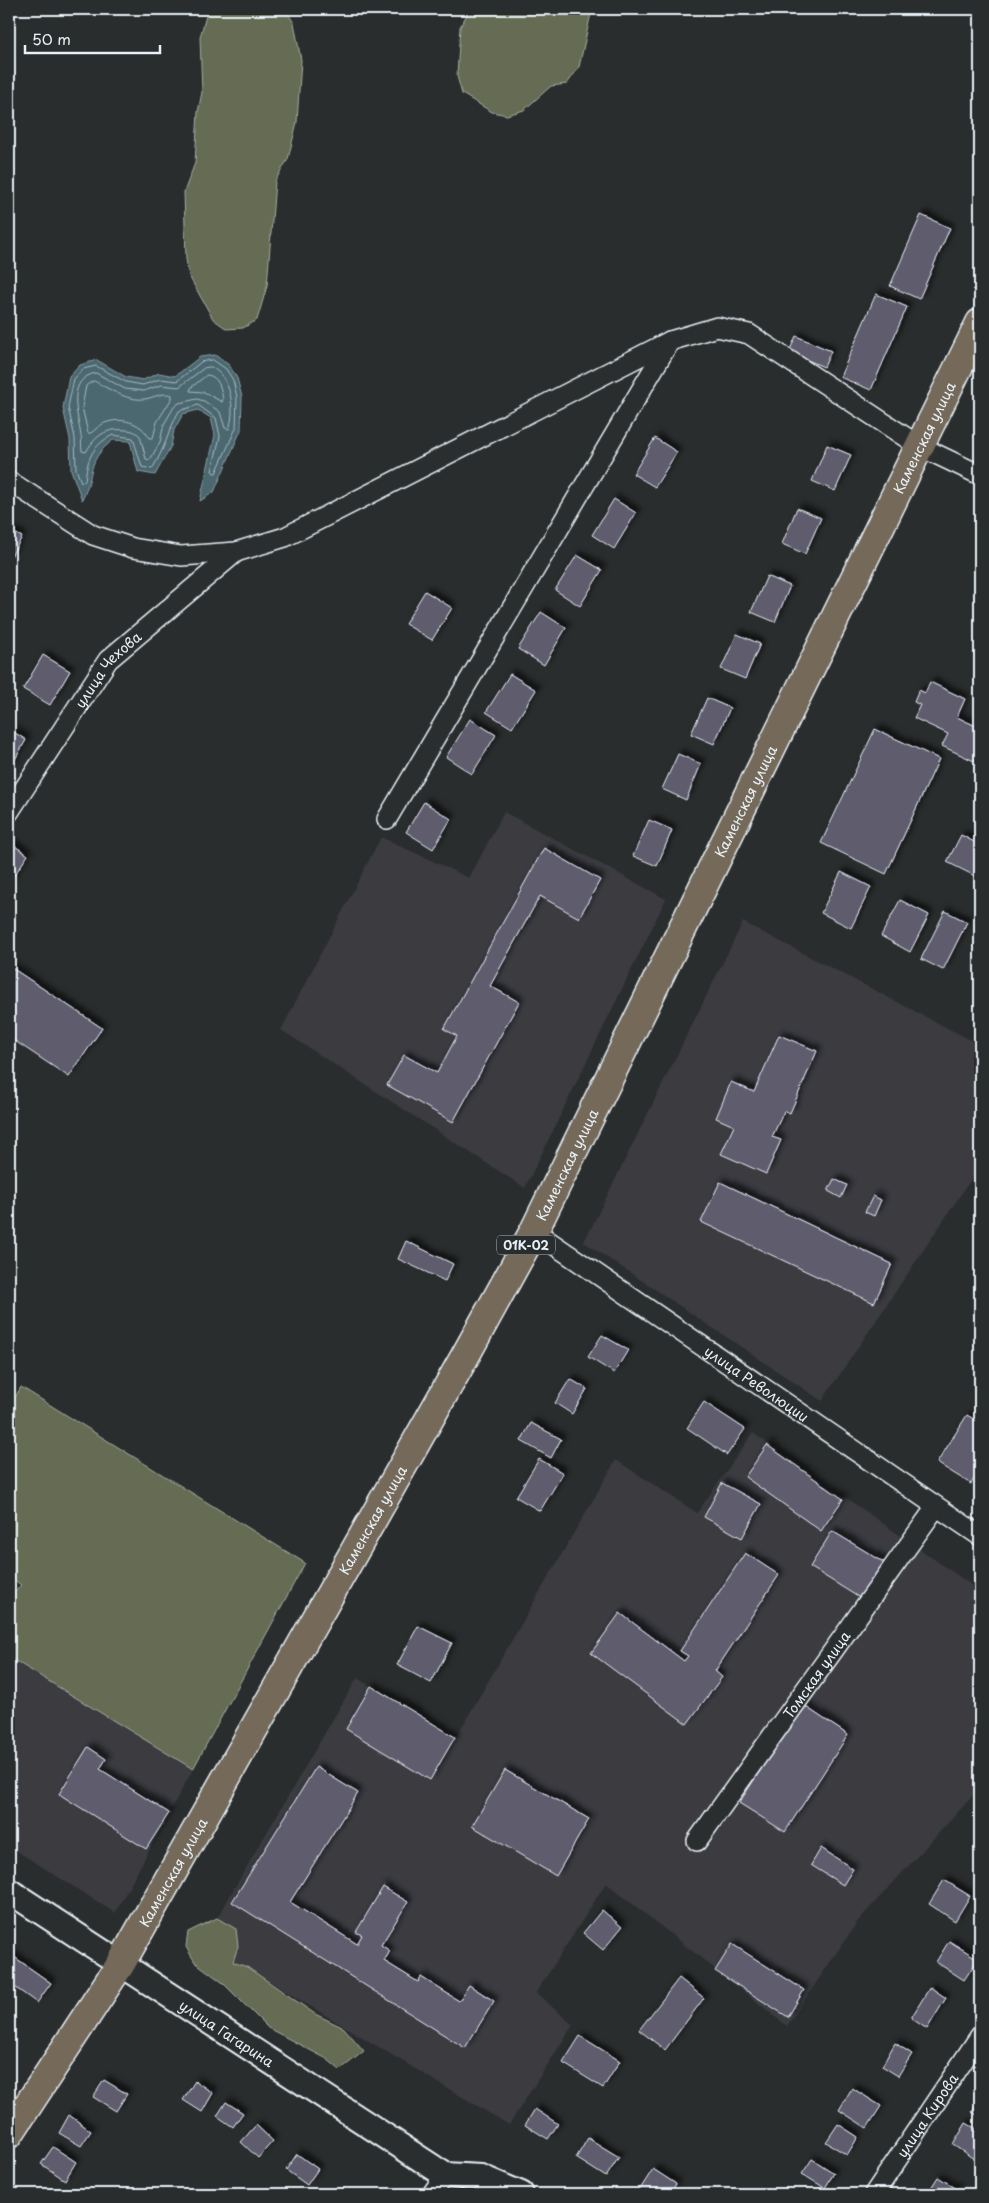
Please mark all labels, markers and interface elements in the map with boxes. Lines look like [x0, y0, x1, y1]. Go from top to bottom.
scale bar [25, 22, 160, 54]
text: 50 m [32, 27, 71, 50]
street label: Каменская улица [887, 378, 960, 497]
street label: улица Чехова [69, 626, 146, 712]
street label: Каменская улица [709, 741, 782, 861]
street label: Каменская улица [530, 1105, 603, 1224]
road number: 01К-02 [497, 1236, 555, 1254]
street label: улица Революции [700, 1340, 813, 1427]
street label: Каменская улица [333, 1461, 412, 1578]
street label: Томская улица [778, 1626, 855, 1722]
street label: Каменская улица [133, 1814, 212, 1930]
street label: улица Гагарина [175, 1994, 279, 2072]
street label: улица Кирова [891, 2068, 963, 2161]

